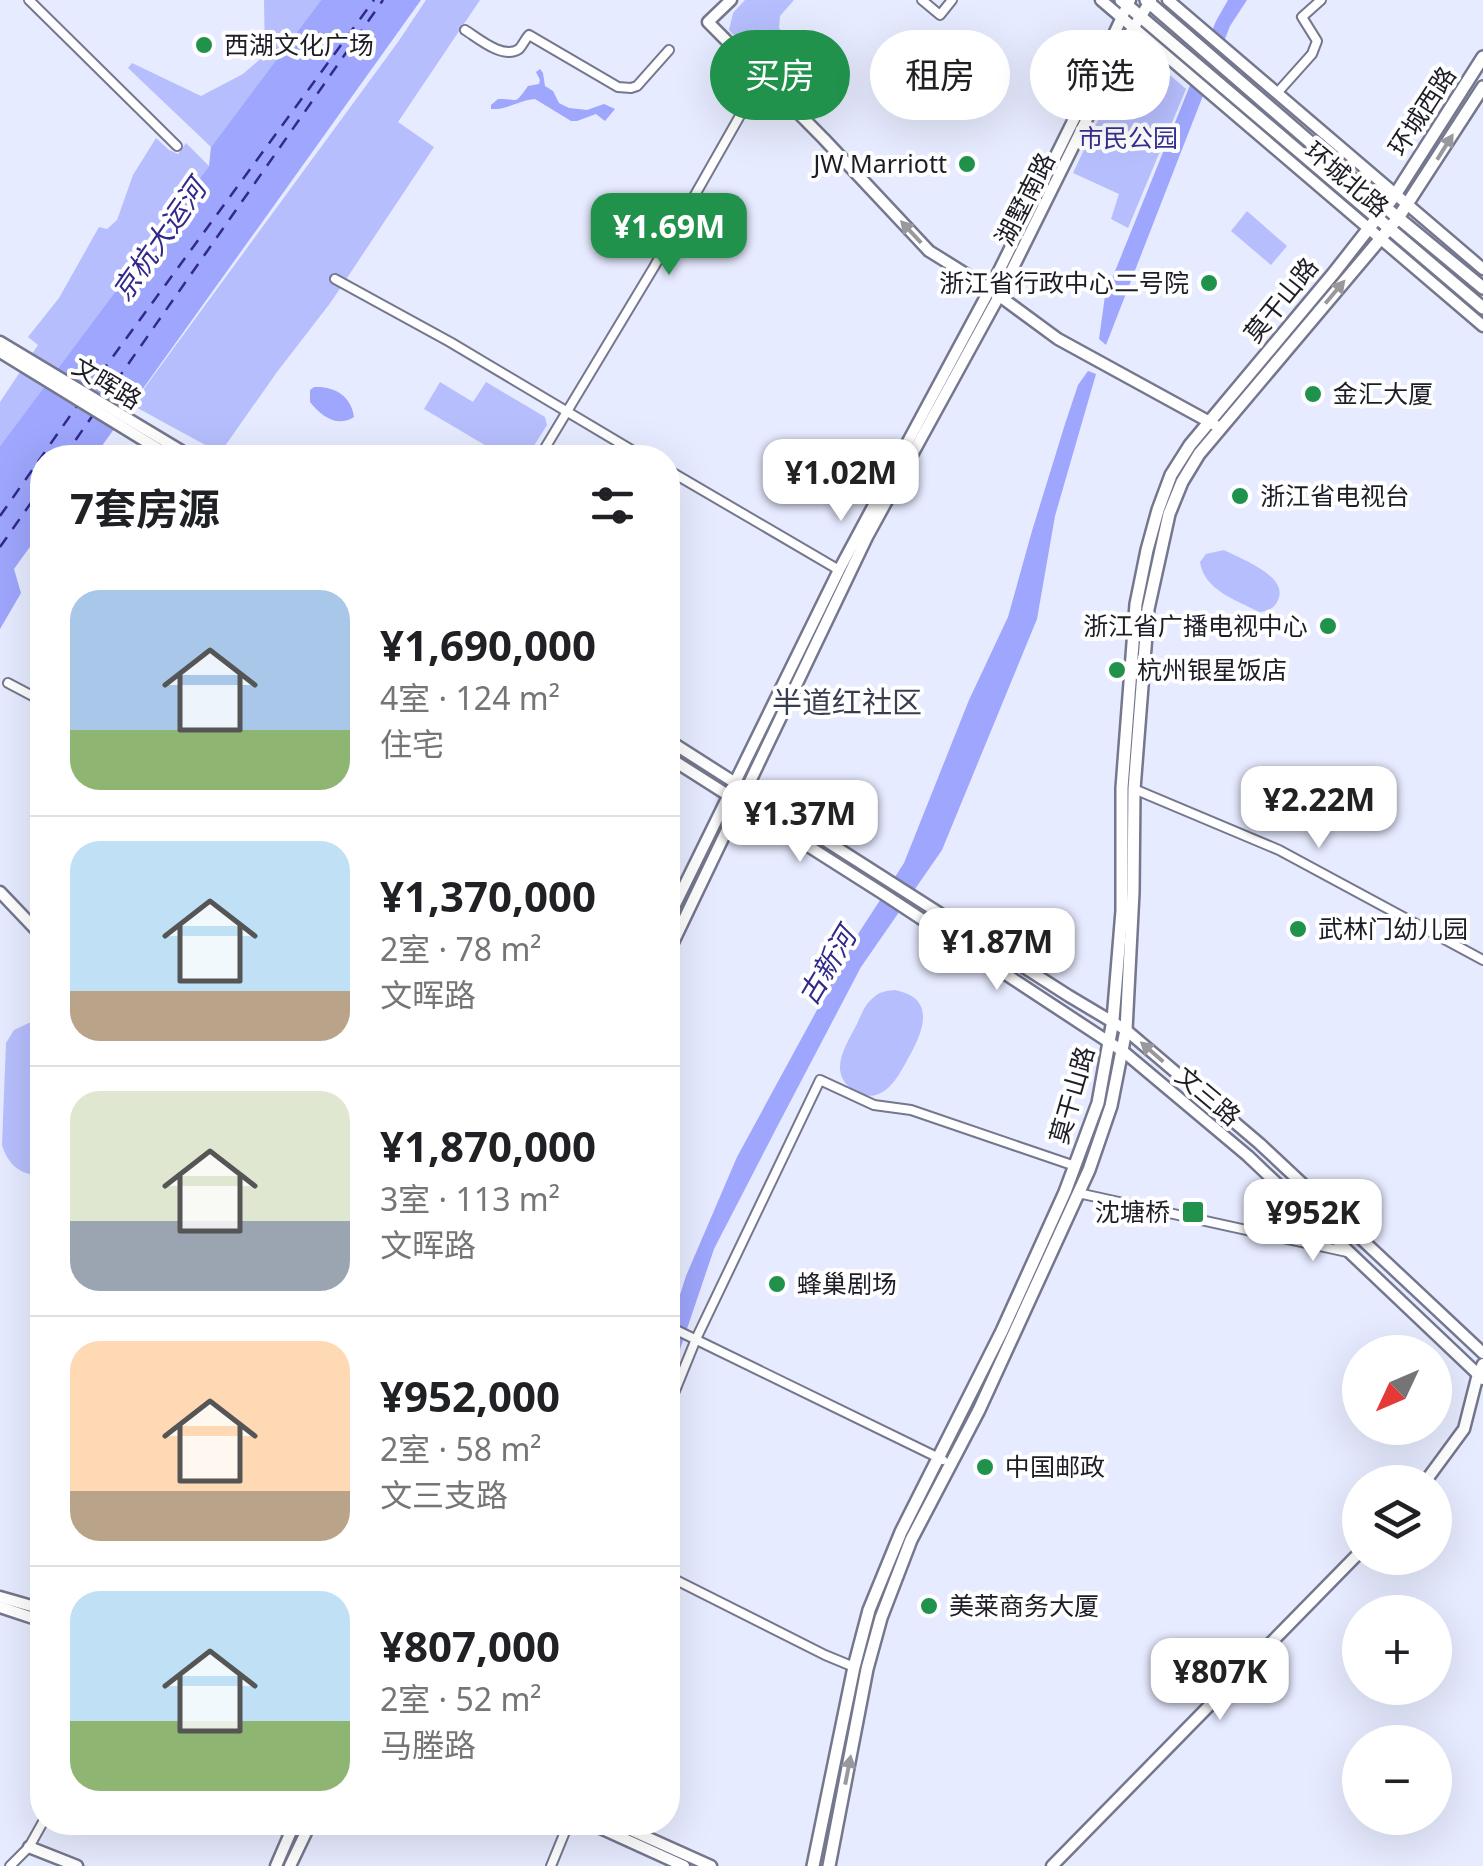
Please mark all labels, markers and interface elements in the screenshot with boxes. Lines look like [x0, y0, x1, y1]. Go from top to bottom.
place label: 西湖文化广场 [224, 27, 374, 61]
chip: 买房 [710, 30, 850, 120]
chip: 租房 [870, 30, 1010, 120]
chip: 筛选 [1030, 30, 1170, 120]
marker: 西湖文化广场 [193, 34, 215, 56]
street label: 环城西路 [1380, 59, 1463, 162]
park label: 市民公园 [1078, 120, 1178, 154]
street label: 环城北路 [1298, 133, 1397, 223]
one-way arrow [1435, 133, 1454, 160]
place label: JW Marriott [811, 146, 947, 180]
street label: 湖墅南路 [986, 146, 1062, 251]
marker: JW Marriott [956, 153, 978, 175]
water label: 京杭大运河 [102, 167, 217, 308]
pin: ¥1.69M [588, 193, 750, 278]
text: ¥1.69M [613, 204, 725, 247]
one-way arrow [901, 220, 923, 245]
street label: 莫干山路 [1236, 250, 1325, 349]
place label: 浙江省行政中心二号院 [939, 265, 1189, 299]
marker: 浙江省行政中心二号院 [1198, 272, 1220, 294]
one-way arrow [1324, 280, 1346, 305]
street label: 文晖路 [67, 348, 148, 416]
place label: 金汇大厦 [1333, 376, 1433, 410]
marker: 金汇大厦 [1302, 383, 1324, 405]
pin: ¥1.02M [760, 439, 922, 524]
text: ¥1.02M [785, 450, 897, 493]
icon: filters [585, 478, 640, 533]
place label: 浙江省电视台 [1260, 478, 1410, 512]
text: 7套房源 [70, 479, 220, 536]
marker: 浙江省电视台 [1229, 485, 1251, 507]
place label: 浙江省广播电视中心 [1083, 608, 1308, 642]
marker: 浙江省广播电视中心 [1317, 615, 1339, 637]
text: ¥1,690,000 [380, 616, 596, 673]
icon: home [150, 630, 270, 750]
place label: 杭州银星饭店 [1137, 652, 1287, 686]
marker: 杭州银星饭店 [1106, 659, 1128, 681]
text: 4室 · 124 m² [380, 676, 560, 719]
district label: 半道红社区 [772, 681, 922, 722]
text: 住宅 [380, 722, 444, 765]
pin: ¥2.22M [1238, 766, 1400, 851]
text: ¥2.22M [1263, 777, 1375, 820]
pin: ¥1.37M [719, 780, 881, 865]
text: ¥1.37M [744, 791, 856, 834]
text: ¥1,370,000 [380, 867, 596, 924]
icon: home [150, 881, 270, 1001]
pin: ¥1.87M [916, 908, 1078, 993]
place label: 武林门幼儿园 [1318, 911, 1468, 945]
water label: 古新河 [788, 915, 867, 1011]
marker: 武林门幼儿园 [1287, 918, 1309, 940]
text: ¥1.87M [941, 919, 1053, 962]
text: 2室 · 78 m² [380, 927, 542, 970]
text: 文晖路 [380, 973, 476, 1016]
one-way arrow [1140, 1041, 1165, 1063]
street label: 莫干山路 [1041, 1042, 1101, 1147]
street label: 文三路 [1169, 1058, 1248, 1132]
text: ¥1,870,000 [380, 1117, 596, 1174]
icon: home [150, 1131, 270, 1251]
text: 3室 · 113 m² [380, 1177, 560, 1220]
pin: ¥952K [1243, 1179, 1383, 1264]
text: ¥952K [1266, 1190, 1360, 1233]
place label: 沈塘桥 [1095, 1194, 1170, 1228]
marker: 沈塘桥 [1180, 1199, 1206, 1225]
text: 文晖路 [380, 1223, 476, 1266]
place label: 蜂巢剧场 [797, 1266, 897, 1300]
marker: 蜂巢剧场 [766, 1273, 788, 1295]
north arrow [1342, 1335, 1452, 1445]
map controls [1342, 1335, 1452, 1835]
text: ¥952,000 [380, 1367, 560, 1424]
icon: home [150, 1381, 270, 1501]
text: 2室 · 58 m² [380, 1427, 542, 1470]
place label: 中国邮政 [1005, 1449, 1105, 1483]
marker: 中国邮政 [974, 1456, 996, 1478]
button: layers [1342, 1465, 1452, 1575]
text: 文三支路 [380, 1473, 508, 1516]
place label: 美莱商务大厦 [949, 1588, 1099, 1622]
marker: 美莱商务大厦 [918, 1595, 940, 1617]
button: + [1342, 1595, 1452, 1705]
text: ¥807,000 [380, 1617, 560, 1674]
icon: home [150, 1631, 270, 1751]
pin: ¥807K [1150, 1638, 1290, 1723]
text: ¥807K [1173, 1649, 1267, 1692]
text: 2室 · 52 m² [380, 1677, 542, 1720]
text: 马塍路 [380, 1723, 476, 1766]
button: − [1342, 1725, 1452, 1835]
one-way arrow [841, 1754, 856, 1786]

